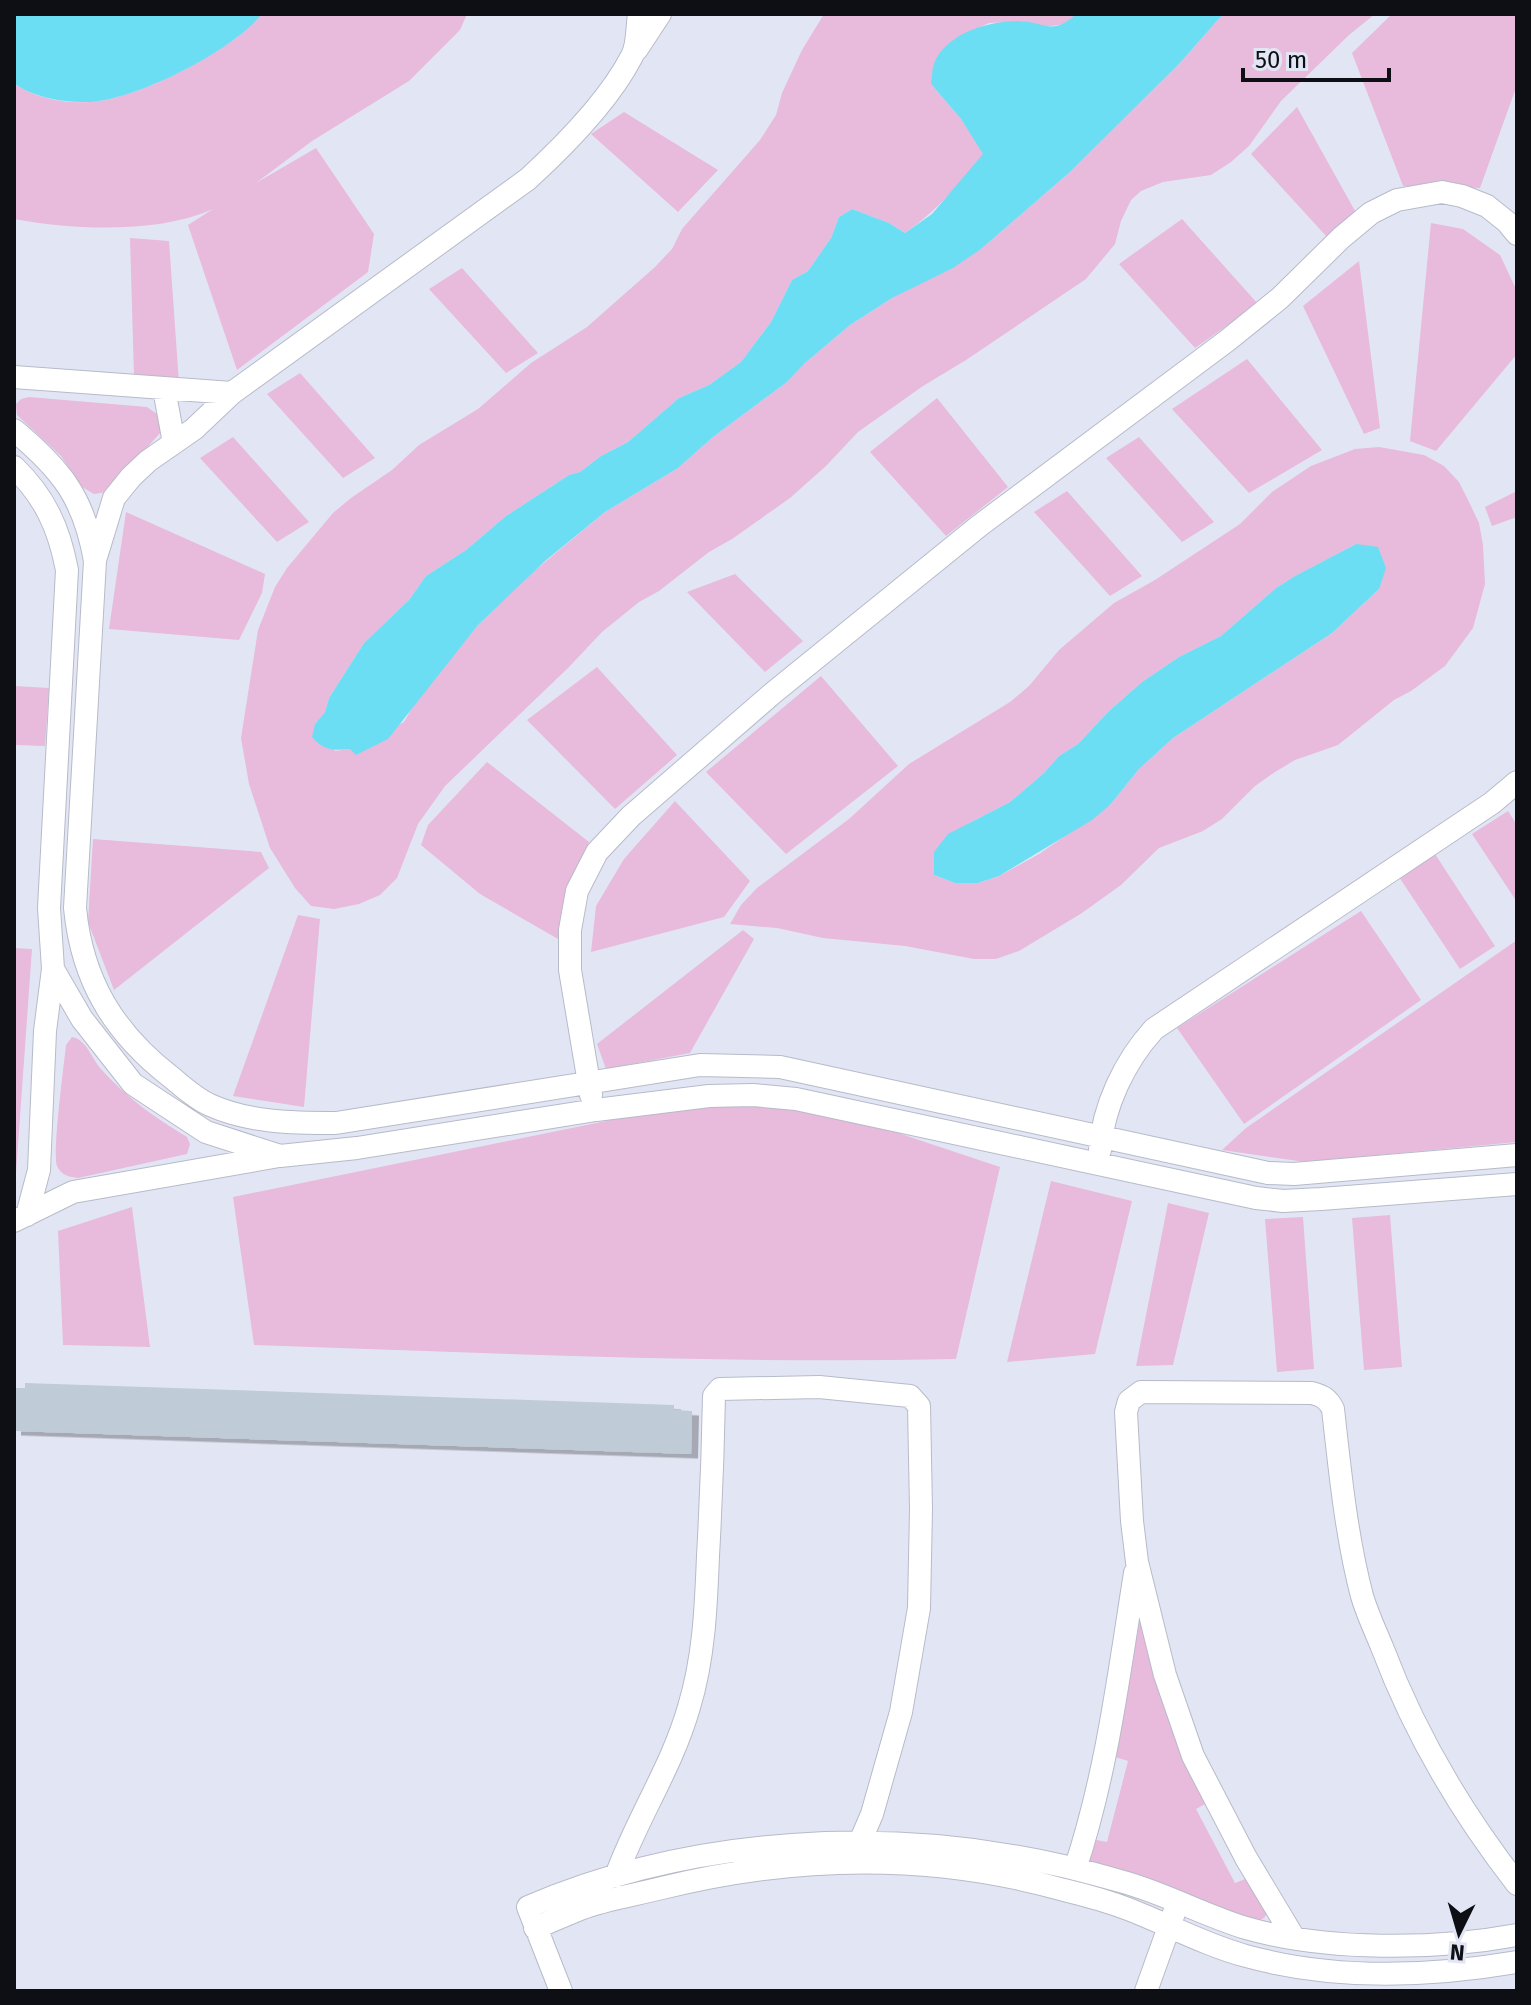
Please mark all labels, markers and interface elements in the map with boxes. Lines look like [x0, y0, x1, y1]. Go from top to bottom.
scale bar [1243, 32, 1389, 82]
text: 50 m [1255, 46, 1307, 74]
north arrow [1419, 1893, 1499, 1973]
text: N [1449, 1938, 1466, 1967]

